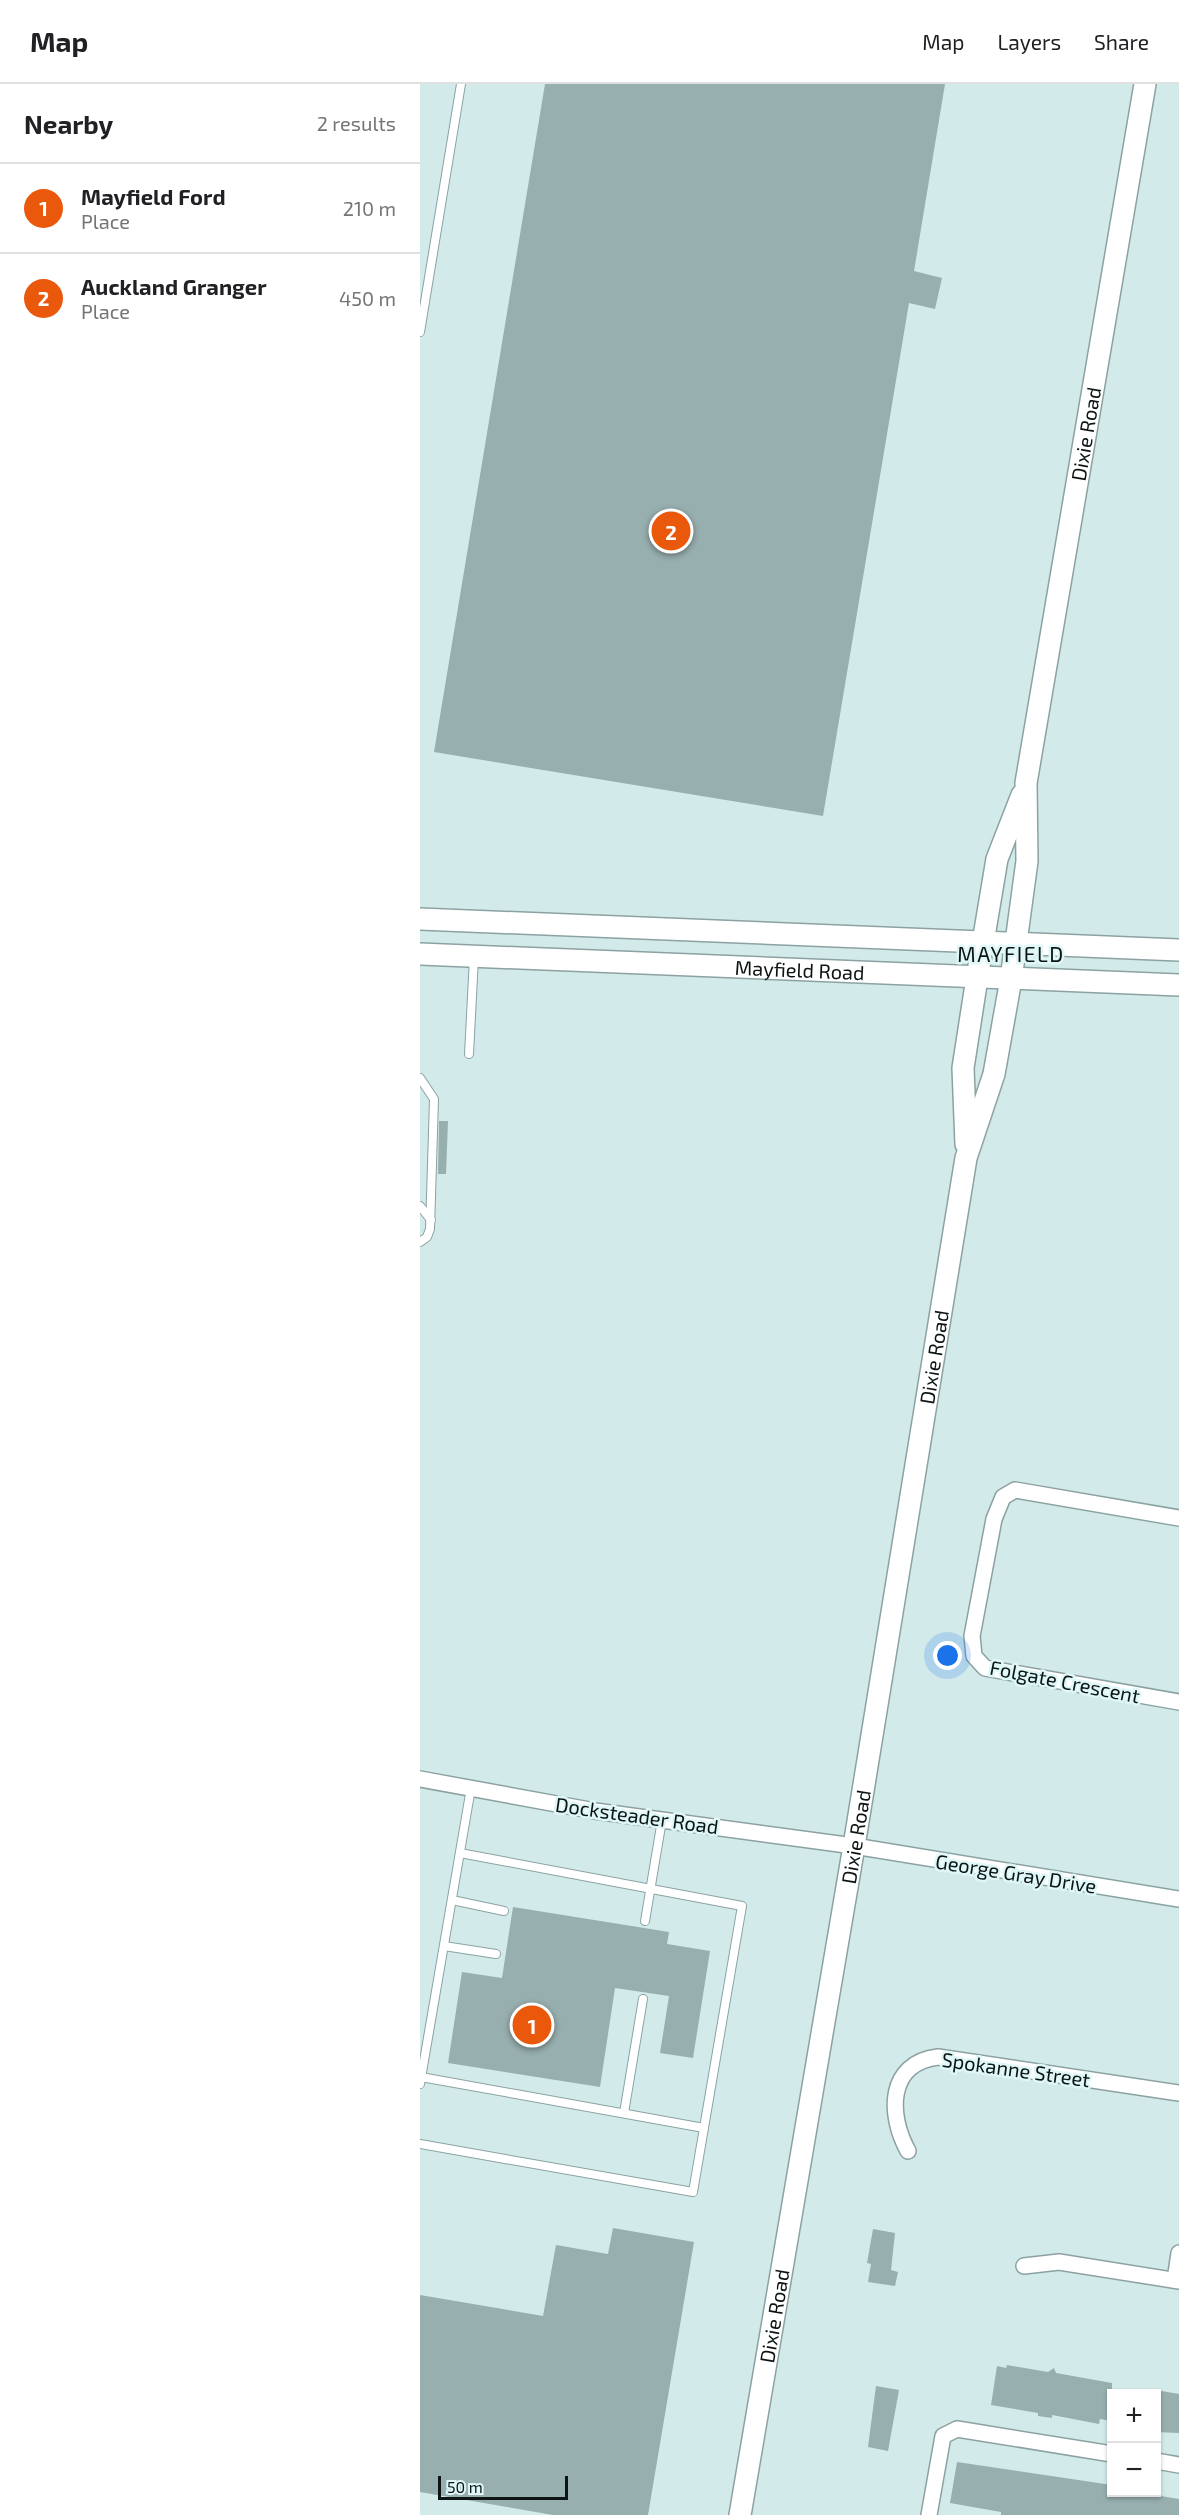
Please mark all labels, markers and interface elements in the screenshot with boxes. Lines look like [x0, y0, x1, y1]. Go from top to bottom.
text: Map [30, 24, 88, 58]
text: Map [922, 29, 964, 54]
text: Layers [997, 29, 1061, 54]
text: Share [1094, 29, 1149, 54]
text: Nearby [24, 108, 113, 139]
text: 2 results [317, 111, 396, 135]
text: Mayfield Ford [81, 183, 226, 209]
text: 1 [39, 196, 48, 220]
text: 210 m [343, 196, 396, 220]
text: Place [81, 209, 130, 233]
text: Auckland Granger [81, 273, 267, 299]
text: 2 [38, 286, 49, 310]
text: 450 m [339, 286, 396, 310]
text: Place [81, 299, 130, 323]
street label: Dixie Road [1066, 385, 1105, 483]
pin: 2 [652, 508, 690, 554]
district label: MAYFIELD [957, 941, 1065, 966]
street label: Mayfield Road [734, 955, 865, 984]
street label: Dixie Road [914, 1308, 953, 1406]
your location [933, 1641, 962, 1670]
street label: Folgate Crescent [988, 1655, 1142, 1707]
street label: Dixie Road [836, 1788, 875, 1886]
street label: Docksteader Road [554, 1792, 720, 1838]
street label: George Gray Drive [934, 1848, 1098, 1898]
pin: 1 [512, 2002, 552, 2048]
street label: Spokanne Street [940, 2047, 1092, 2091]
street label: Dixie Road [754, 2267, 794, 2365]
map controls [1107, 2389, 1161, 2497]
button: + [1107, 2389, 1161, 2443]
button: − [1107, 2443, 1161, 2497]
scale bar [438, 2473, 568, 2500]
text: 50 m [447, 2477, 483, 2496]

